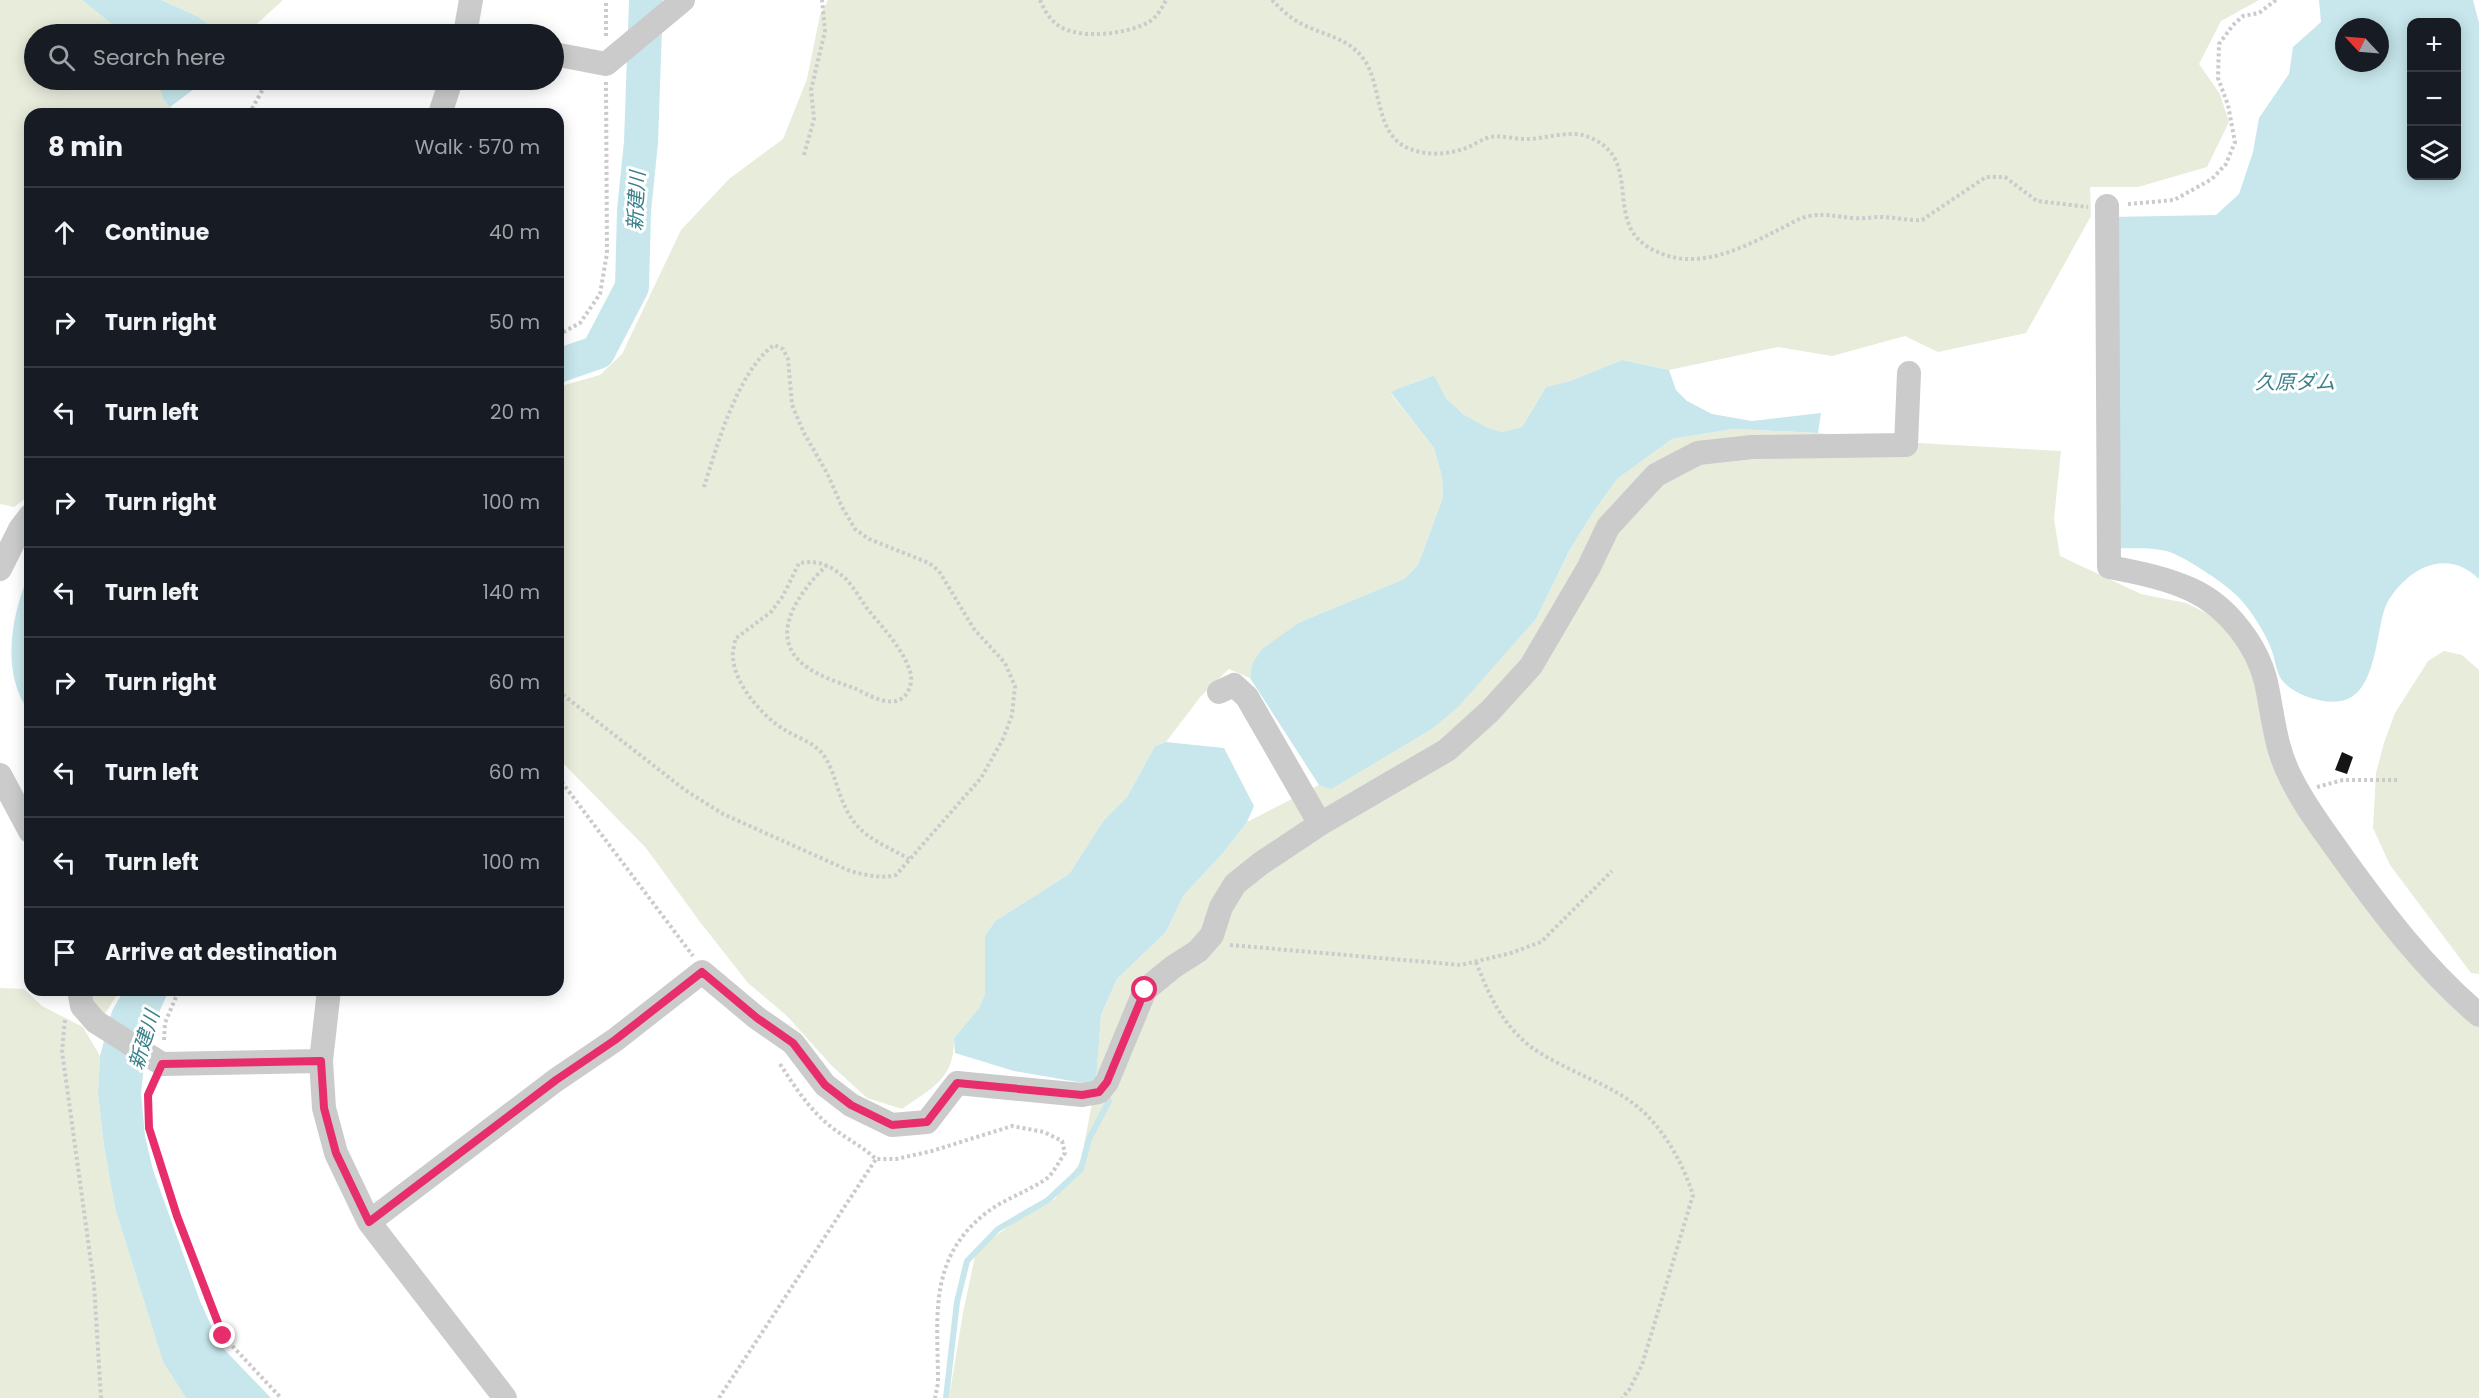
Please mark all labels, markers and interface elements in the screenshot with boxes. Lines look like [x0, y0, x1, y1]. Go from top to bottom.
north arrow [2335, 18, 2389, 72]
map controls [2407, 18, 2461, 180]
button: + [2407, 18, 2461, 72]
search box [24, 24, 564, 90]
icon: search [45, 41, 78, 74]
text: Search here [93, 42, 226, 73]
button: − [2407, 72, 2461, 126]
button: layers [2407, 126, 2461, 180]
text: 8 min [48, 129, 123, 165]
text: Walk · 570 m [415, 133, 540, 161]
water label: 新建川 [620, 168, 652, 232]
icon: ahead [48, 216, 81, 249]
text: Continue [105, 217, 209, 248]
text: 40 m [489, 218, 540, 246]
icon: right [48, 306, 81, 339]
text: Turn right [105, 307, 216, 338]
text: 50 m [489, 308, 540, 336]
water label: 久原ダム [2255, 368, 2335, 396]
icon: left [48, 396, 81, 429]
text: Turn left [105, 397, 199, 428]
text: 20 m [490, 398, 540, 426]
icon: right [48, 486, 81, 519]
text: Turn right [105, 487, 216, 518]
text: 100 m [483, 488, 540, 516]
icon: left [48, 576, 81, 609]
text: Turn left [105, 577, 199, 608]
text: 140 m [483, 578, 540, 606]
icon: right [48, 666, 81, 699]
text: Turn right [105, 667, 216, 698]
text: 60 m [489, 668, 540, 696]
icon: left [48, 756, 81, 789]
text: Turn left [105, 757, 199, 788]
text: 60 m [489, 758, 540, 786]
icon: left [48, 846, 81, 879]
text: Turn left [105, 847, 199, 878]
text: 100 m [483, 848, 540, 876]
icon: arrive [48, 936, 81, 969]
text: Arrive at destination [105, 937, 337, 968]
route start [1131, 976, 1157, 1002]
water label: 新建川 [122, 1005, 167, 1073]
route end [209, 1322, 235, 1348]

